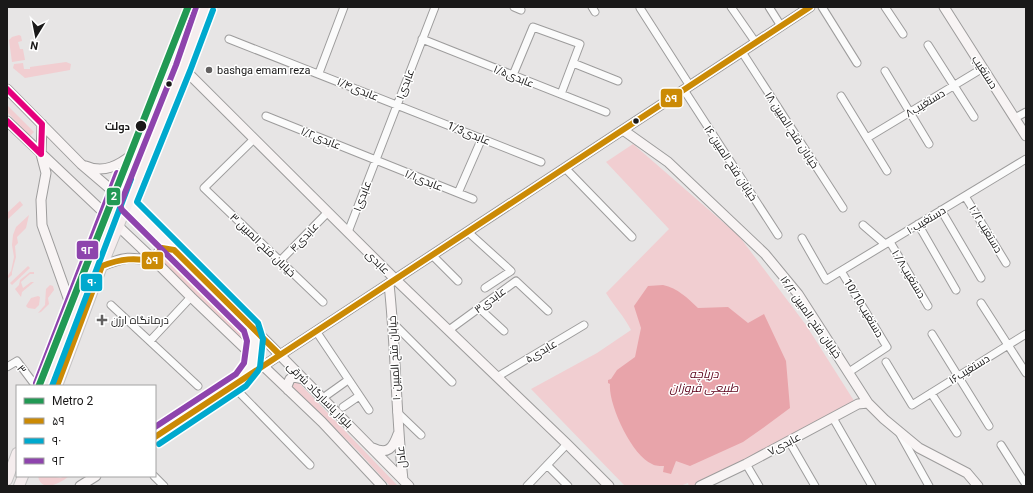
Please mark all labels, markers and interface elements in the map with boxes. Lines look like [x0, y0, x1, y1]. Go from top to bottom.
north arrow [16, 16, 56, 56]
text: N [29, 38, 39, 52]
street label: دستغیب [969, 53, 1000, 91]
street label: عابدی۱/۵ [492, 62, 536, 90]
place label: bashga emam reza [217, 64, 311, 77]
marker: bashga emam reza [204, 65, 214, 75]
street label: ۱عابدی [394, 67, 417, 101]
street label: عابدی۱/۴ [335, 75, 381, 104]
unlabelled marker [164, 79, 174, 89]
street label: دستغیب۸ [903, 87, 947, 120]
line badge: ۵۹ [660, 88, 683, 108]
street label: خیابان فتح المبین ۱۸ [761, 89, 821, 172]
text: ۵۹ [664, 92, 678, 105]
unlabelled marker [631, 116, 641, 126]
marker: دولت [134, 119, 148, 133]
street label: عابدی1/3 [445, 119, 492, 148]
place label: دولت [105, 120, 130, 134]
street label: خیابان فتح المبین ۱۶ [701, 123, 760, 204]
street label: عابدی۱/۲ [299, 125, 343, 152]
street label: عابدی۱/۱ [403, 167, 445, 194]
street label: عابدی۱ [351, 179, 374, 213]
line badge: 2 [106, 187, 121, 206]
text: 2 [111, 190, 117, 203]
street label: دستغیب۱۰/۲ [966, 203, 1005, 255]
street label: دستغیب۱۰ [904, 204, 948, 237]
street label: خیابان فتح المبین ۳ [226, 211, 298, 281]
street label: عابدی۴ [287, 220, 321, 255]
line badge: ۹۲ [76, 240, 99, 260]
text: ۹۲ [81, 244, 93, 257]
street label: عابدی [363, 248, 392, 277]
street label: دستغیب۱۰/۸ [889, 248, 928, 301]
line badge: ۵۹ [141, 251, 164, 270]
text: ۵۹ [145, 254, 159, 267]
line badge: ۹۰ [80, 273, 103, 292]
street label: خیابان فتح المبین ۱۶/۲ [776, 274, 844, 362]
text: ۹۰ [87, 276, 97, 289]
street label: 10/10دستغیب [841, 277, 886, 340]
street label: عابدی۳ [472, 285, 509, 316]
marker: درمانگاه ارژن [96, 314, 108, 326]
place label: درمانگاه ارژن [111, 314, 169, 327]
street label: خیابان فتح المبین ۱۰ [386, 315, 404, 401]
street label: عابدی۵ [523, 337, 559, 366]
street label: دستغیب۱۶ [947, 352, 992, 387]
street label: بلوار پاسارگاد شرقی [284, 360, 355, 431]
street label: ۳ [14, 362, 29, 376]
water label: دریاچه طبیعی فروزان [670, 367, 739, 395]
legend [16, 385, 156, 477]
text: Metro 2 [52, 394, 94, 408]
text: ۵۹ [52, 414, 65, 428]
street label: عابدی۷ [766, 430, 803, 458]
text: ۹۰ [52, 434, 61, 448]
street label: عادل [394, 445, 409, 469]
text: ۹۲ [52, 454, 65, 468]

